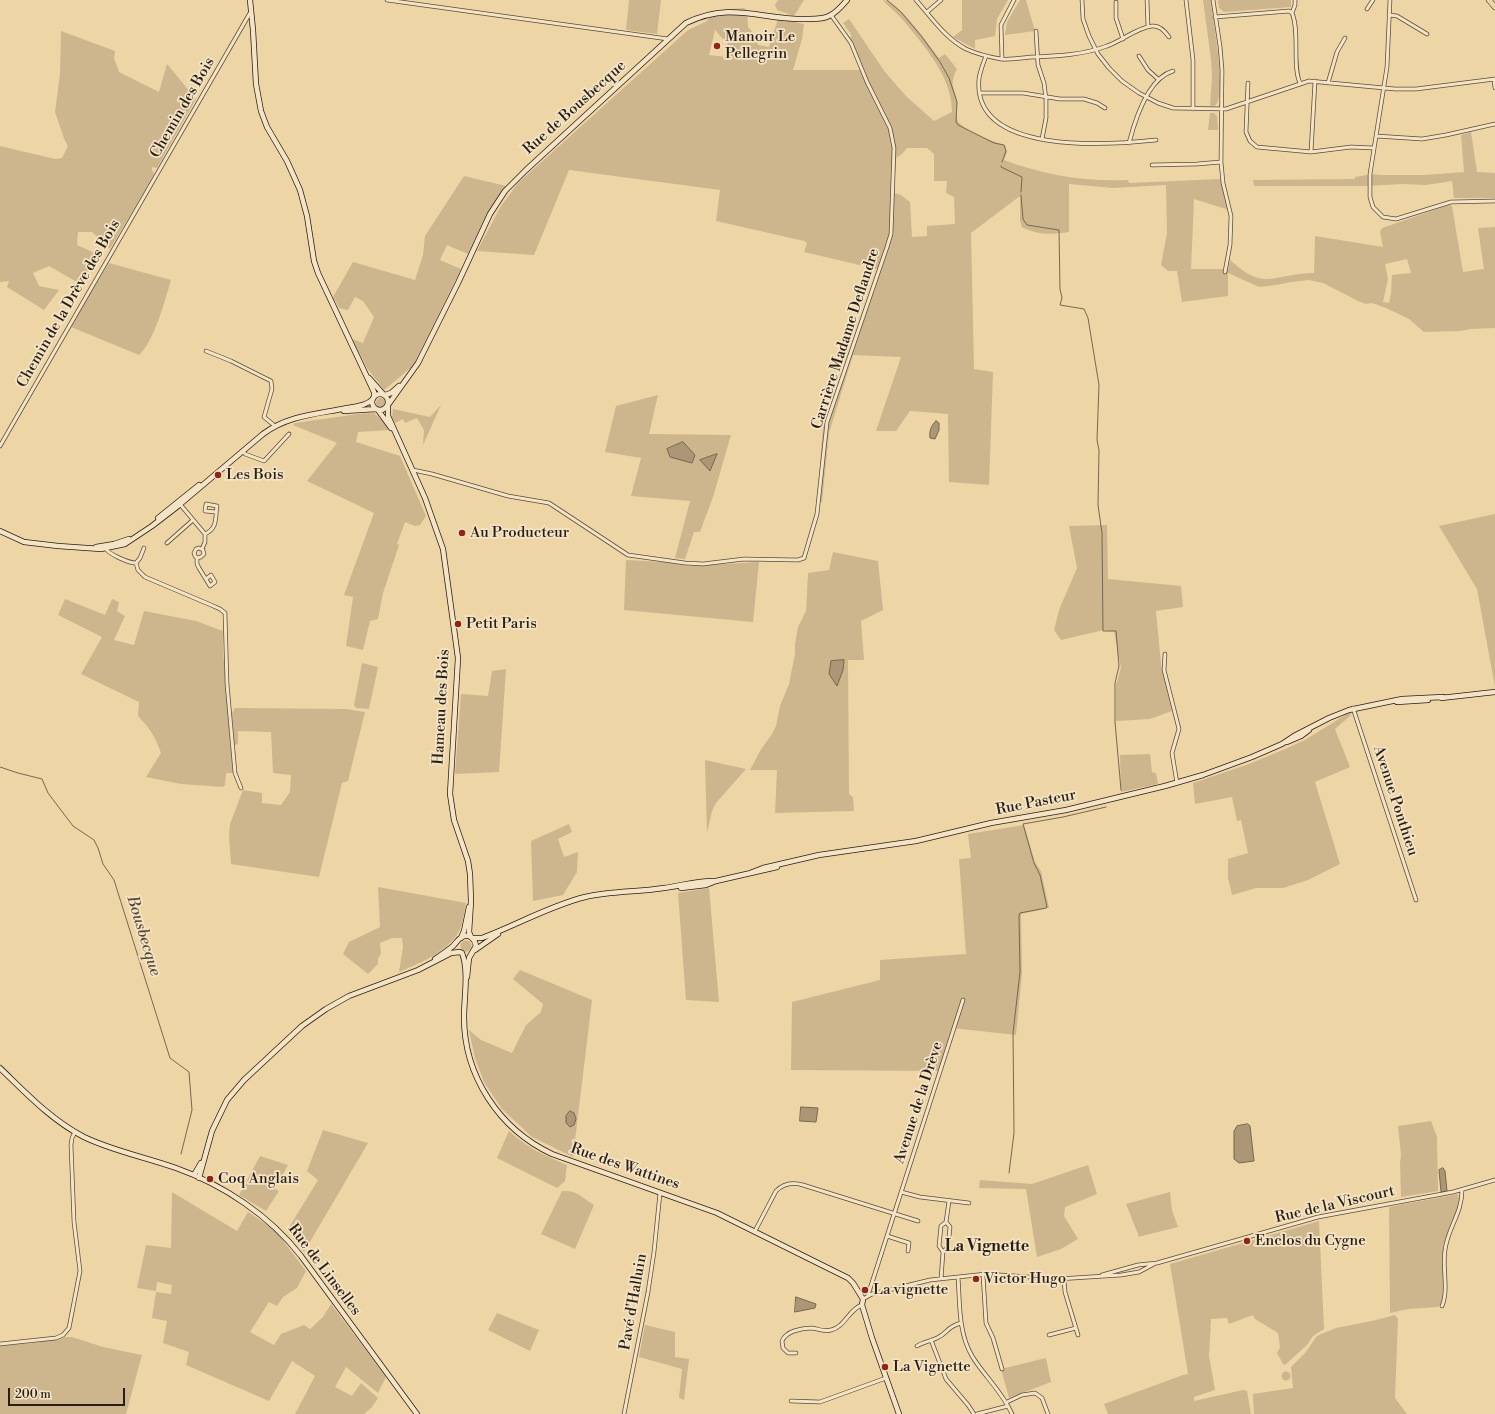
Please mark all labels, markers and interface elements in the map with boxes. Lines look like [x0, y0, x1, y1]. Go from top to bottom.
place label: Manoir Le Pellegrin [725, 28, 795, 63]
marker: Manoir Le Pellegrin [712, 41, 722, 51]
street label: Chemin des Bois [147, 54, 219, 162]
street label: Rue de Bousbecque [520, 57, 630, 159]
street label: Chemin de la Drève des Bois [13, 217, 125, 391]
street label: Carrière Madame Deflandre [808, 246, 884, 432]
place label: Les Bois [226, 466, 284, 484]
marker: Les Bois [213, 470, 223, 480]
place label: Au Producteur [470, 524, 569, 542]
marker: Au Producteur [457, 528, 467, 538]
place label: Petit Paris [466, 615, 537, 633]
marker: Petit Paris [453, 619, 463, 629]
street label: Hameau des Bois [430, 649, 454, 765]
street label: Avenue Ponthieu [1369, 744, 1421, 858]
street label: Rue Pasteur [994, 786, 1078, 820]
water label: Bousbecque [122, 894, 164, 978]
street label: Avenue de la Drève [891, 1040, 947, 1166]
street label: Rue des Wattines [568, 1140, 682, 1194]
place label: Coq Anglais [218, 1170, 299, 1188]
marker: Coq Anglais [205, 1174, 215, 1184]
street label: Rue de la Viscourt [1274, 1183, 1396, 1227]
street label: Rue de Linselles [284, 1221, 364, 1319]
place label: Enclos du Cygne [1255, 1232, 1366, 1250]
marker: Enclos du Cygne [1242, 1236, 1252, 1246]
district label: La Vignette [945, 1237, 1029, 1257]
street label: Pavé d'Halluin [617, 1252, 651, 1352]
place label: Victor Hugo [984, 1270, 1066, 1288]
marker: Victor Hugo [971, 1274, 981, 1284]
place label: La vignette [873, 1281, 948, 1299]
marker: La vignette [860, 1285, 870, 1295]
place label: La Vignette [893, 1358, 971, 1376]
marker: La Vignette [880, 1362, 890, 1372]
scale bar [10, 1380, 127, 1406]
text: 200 m [15, 1387, 51, 1402]

